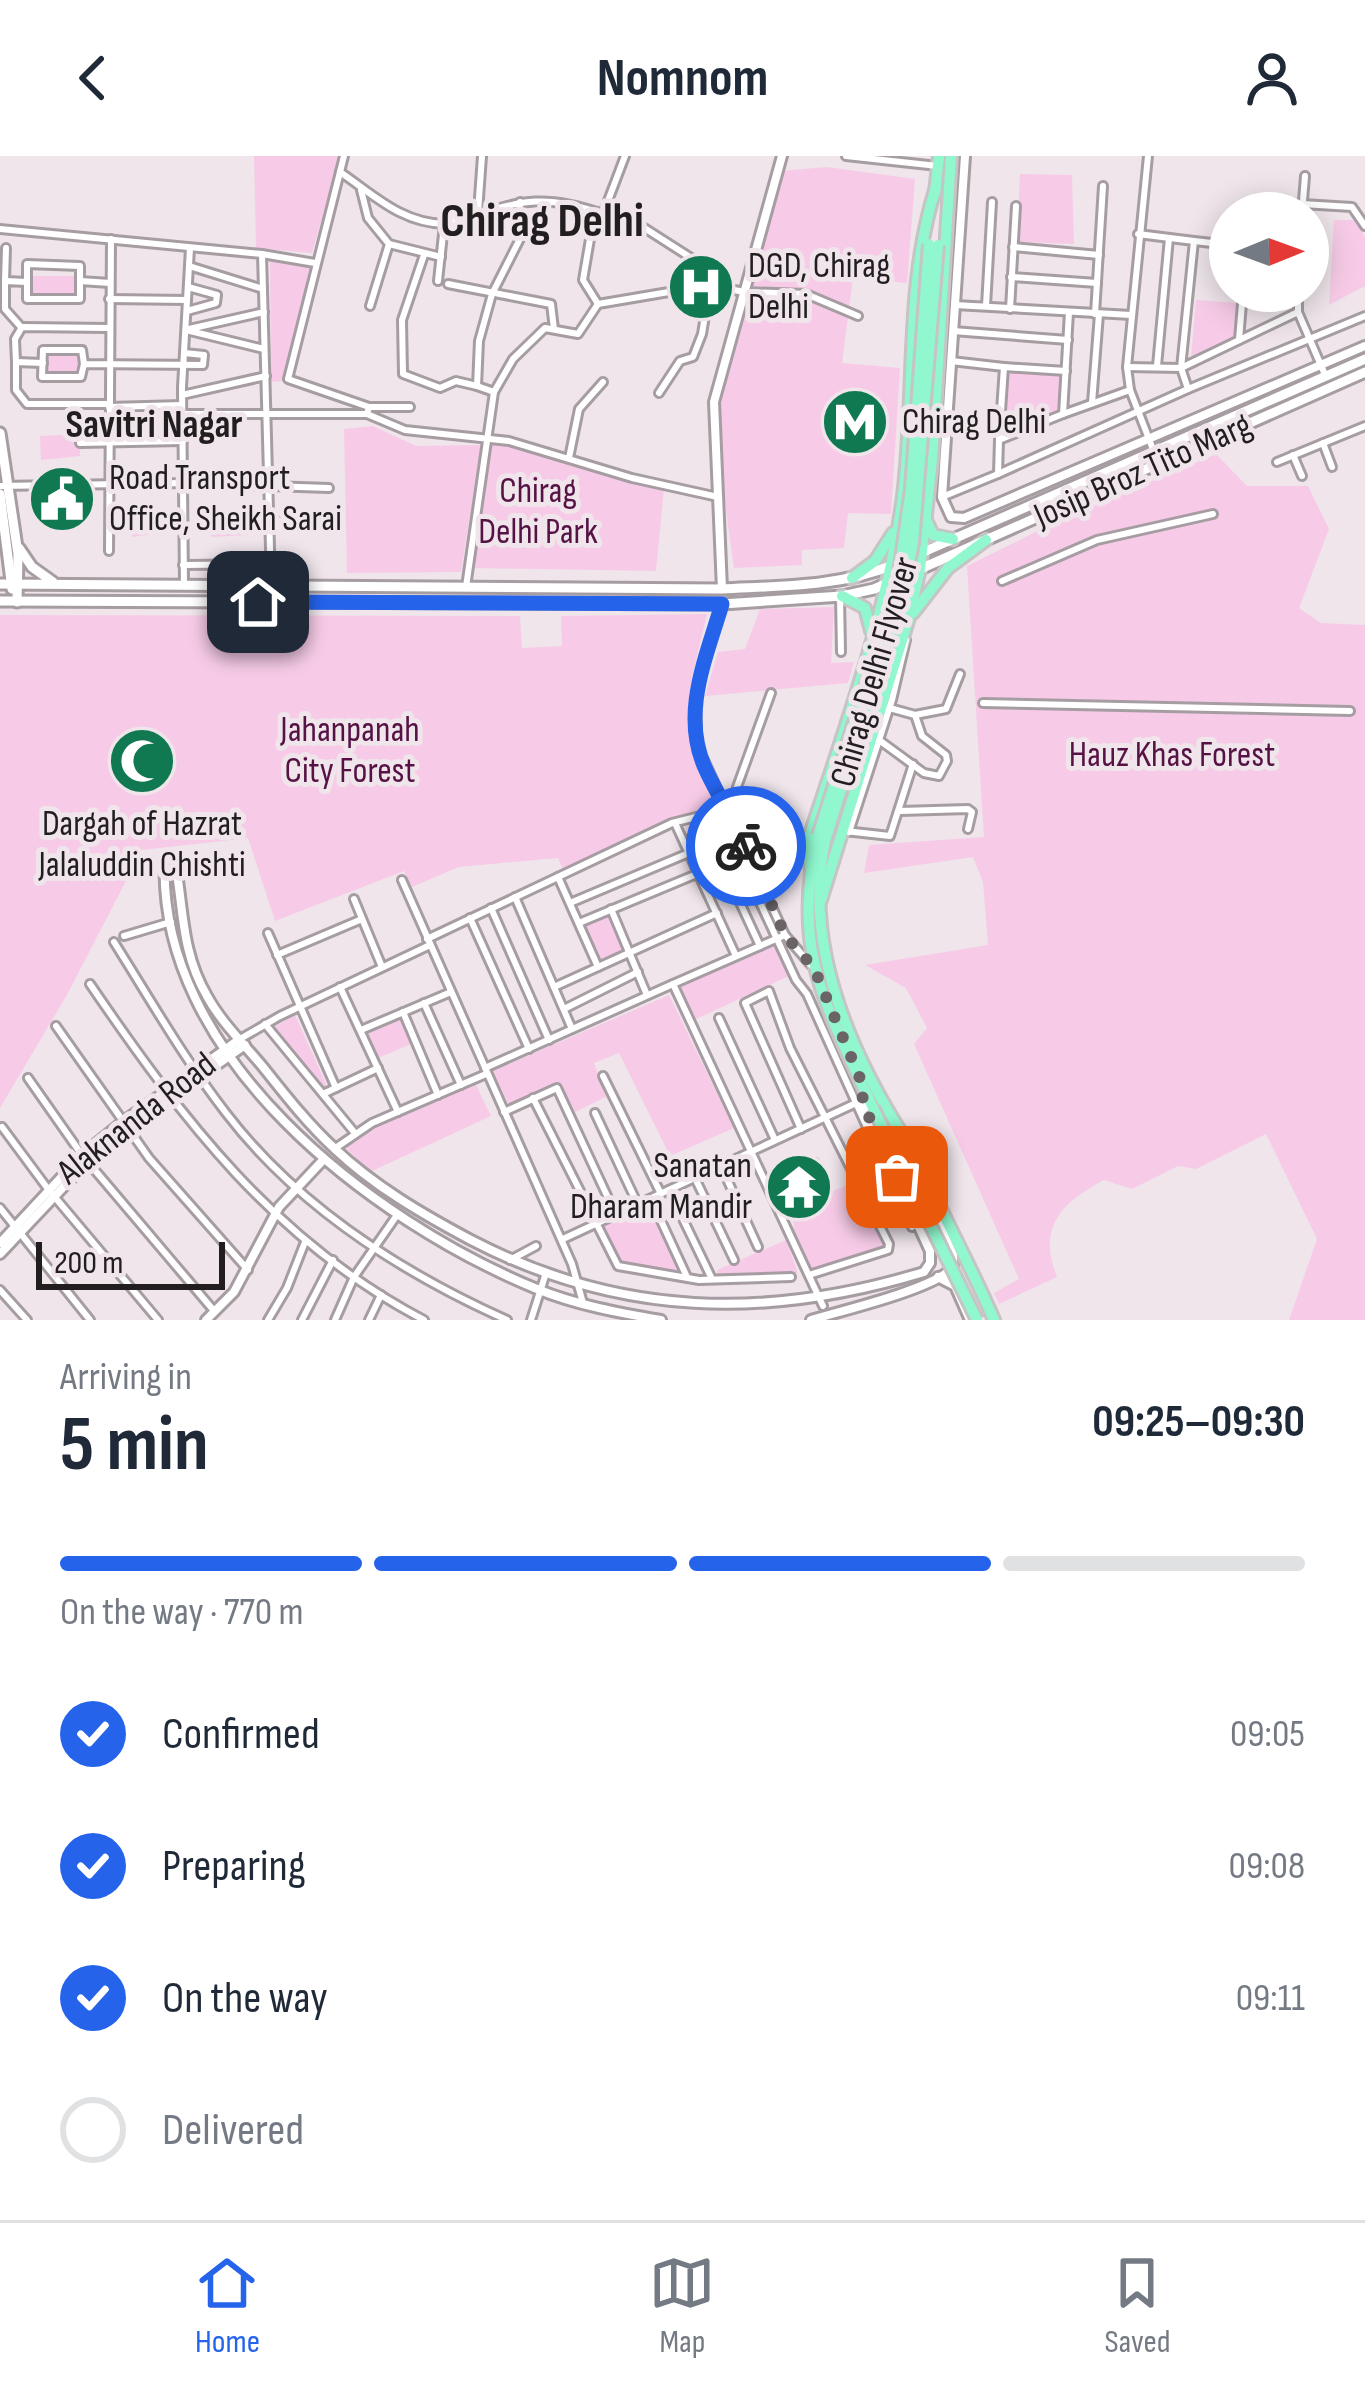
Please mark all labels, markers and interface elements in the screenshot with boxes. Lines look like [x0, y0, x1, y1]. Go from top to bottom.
icon: back [60, 45, 126, 111]
icon: person [1239, 45, 1305, 111]
text: Nomnom [597, 46, 768, 111]
north arrow [1209, 192, 1329, 312]
map controls [1209, 192, 1329, 312]
district label: Chirag Delhi [440, 193, 644, 250]
place label: DGD, Chirag Delhi [748, 245, 890, 329]
hospital icon: DGD, Chirag Delhi [666, 252, 736, 322]
metro station icon: Chirag Delhi [820, 387, 890, 457]
place label: Chirag Delhi [902, 401, 1046, 444]
district label: Savitri Nagar [65, 402, 243, 449]
street label: Josip Broz Tito Marg [1027, 404, 1258, 538]
place label: Road Transport Office, Sheikh Sarai [109, 457, 342, 541]
public building icon: Road Transport Office, Sheikh Sarai [27, 464, 97, 534]
park label: Chirag Delhi Park [478, 470, 598, 554]
pin [207, 551, 309, 653]
street label: Chirag Delhi Flyover [822, 552, 928, 792]
icon: home [225, 569, 291, 635]
park label: Jahanpanah City Forest [279, 709, 420, 793]
mosque icon: Dargah of Hazrat Jalaluddin Chishti [107, 726, 177, 796]
park label: Hauz Khas Forest [1069, 734, 1275, 777]
courier [686, 786, 806, 906]
place label: Dargah of Hazrat Jalaluddin Chishti [37, 803, 246, 887]
icon: bike [713, 813, 779, 879]
street label: Alaknanda Road [48, 1044, 225, 1195]
pin [846, 1126, 948, 1228]
icon: bag [864, 1144, 930, 1210]
place label: Sanatan Dharam Mandir [570, 1145, 752, 1229]
temple icon: Sanatan Dharam Mandir [764, 1152, 834, 1222]
scale bar [36, 1236, 225, 1289]
text: 200 m [54, 1243, 123, 1283]
text: Arriving in [60, 1354, 192, 1401]
text: 09:25–09:30 [1092, 1395, 1305, 1450]
text: 5 min [60, 1399, 209, 1492]
text: On the way · 770 m [60, 1589, 303, 1636]
icon: check [60, 1701, 126, 1767]
text: Confirmed [162, 1707, 320, 1762]
text: 09:05 [1230, 1711, 1305, 1758]
icon: check [60, 1833, 126, 1899]
text: Preparing [162, 1839, 306, 1894]
text: 09:08 [1229, 1843, 1305, 1890]
icon: check [60, 1965, 126, 2031]
text: On the way [162, 1971, 328, 2026]
text: 09:11 [1236, 1975, 1305, 2022]
text: Delivered [162, 2103, 304, 2158]
tab: Home [194, 2250, 260, 2362]
tab: Map [649, 2250, 715, 2362]
tab: Saved [1104, 2250, 1171, 2362]

